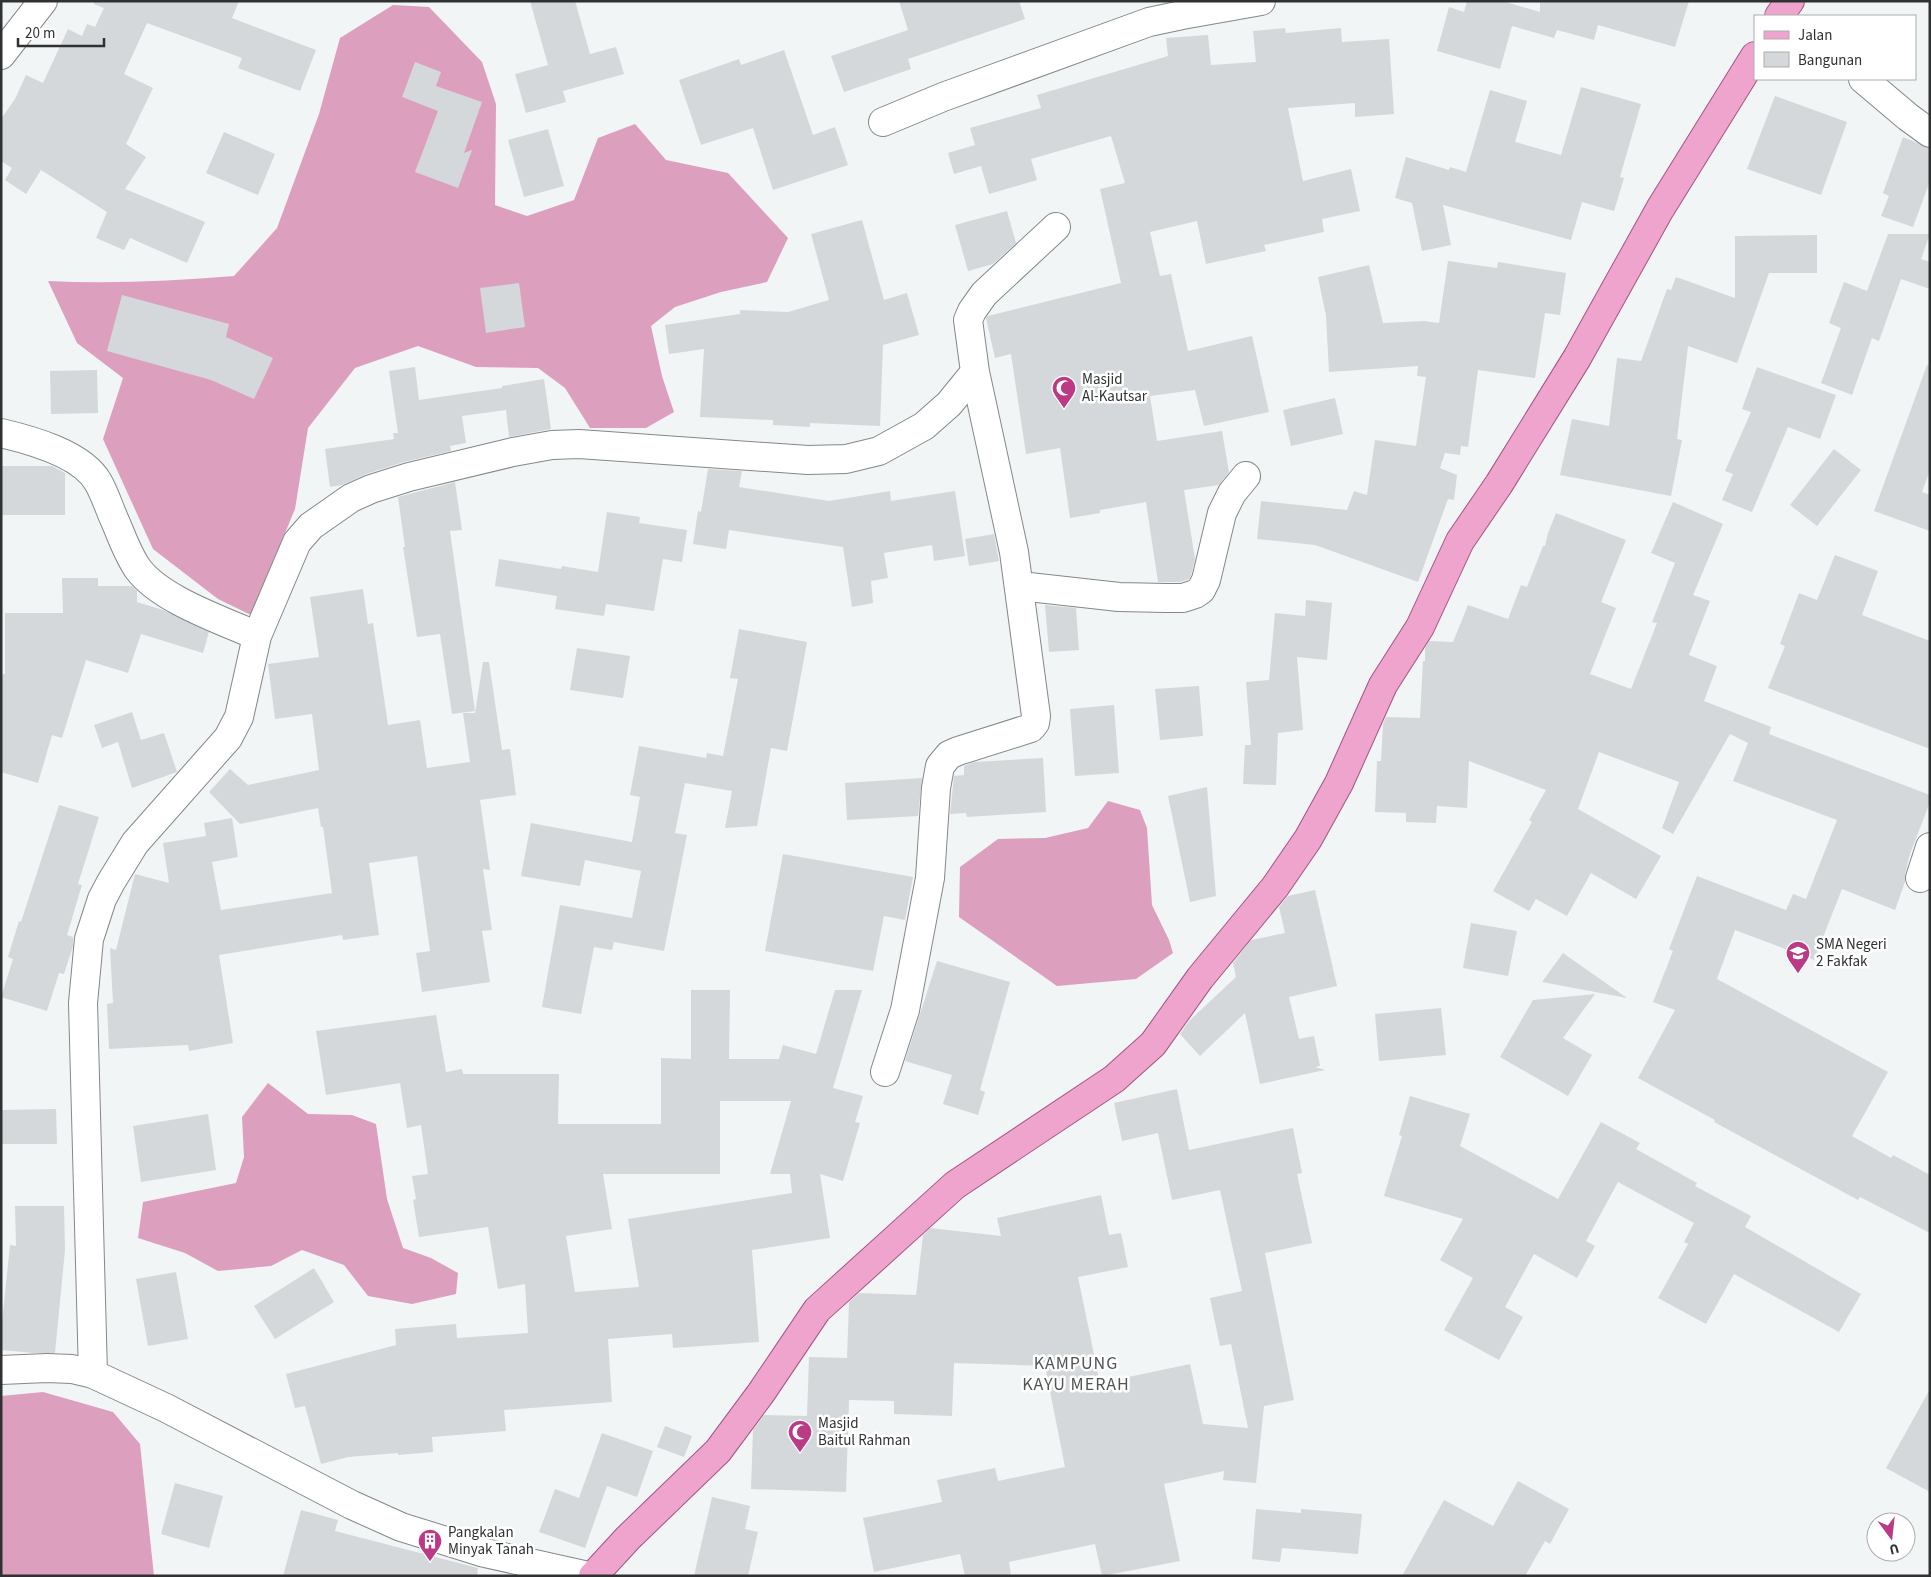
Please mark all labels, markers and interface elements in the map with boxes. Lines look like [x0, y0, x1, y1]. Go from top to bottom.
scale bar [18, 15, 104, 47]
legend [1754, 15, 1916, 80]
text: 20 m [25, 23, 55, 44]
text: Jalan [1798, 25, 1832, 46]
text: Bangunan [1798, 50, 1862, 71]
place label: Masjid Al-Kautsar [1082, 369, 1148, 407]
mosque icon: Masjid Al-Kautsar [1051, 375, 1077, 409]
place label: SMA Negeri 2 Fakfak [1816, 934, 1887, 972]
school or university icon: SMA Negeri 2 Fakfak [1785, 940, 1811, 974]
district label: KAMPUNG KAYU MERAH [1022, 1351, 1130, 1397]
place label: Masjid Baitul Rahman [818, 1413, 911, 1451]
mosque icon: Masjid Baitul Rahman [787, 1419, 813, 1453]
north arrow [1866, 1512, 1916, 1562]
place label: Pangkalan Minyak Tanah [448, 1522, 534, 1560]
building icon: Pangkalan Minyak Tanah [417, 1528, 443, 1562]
text: U [1887, 1538, 1901, 1559]

